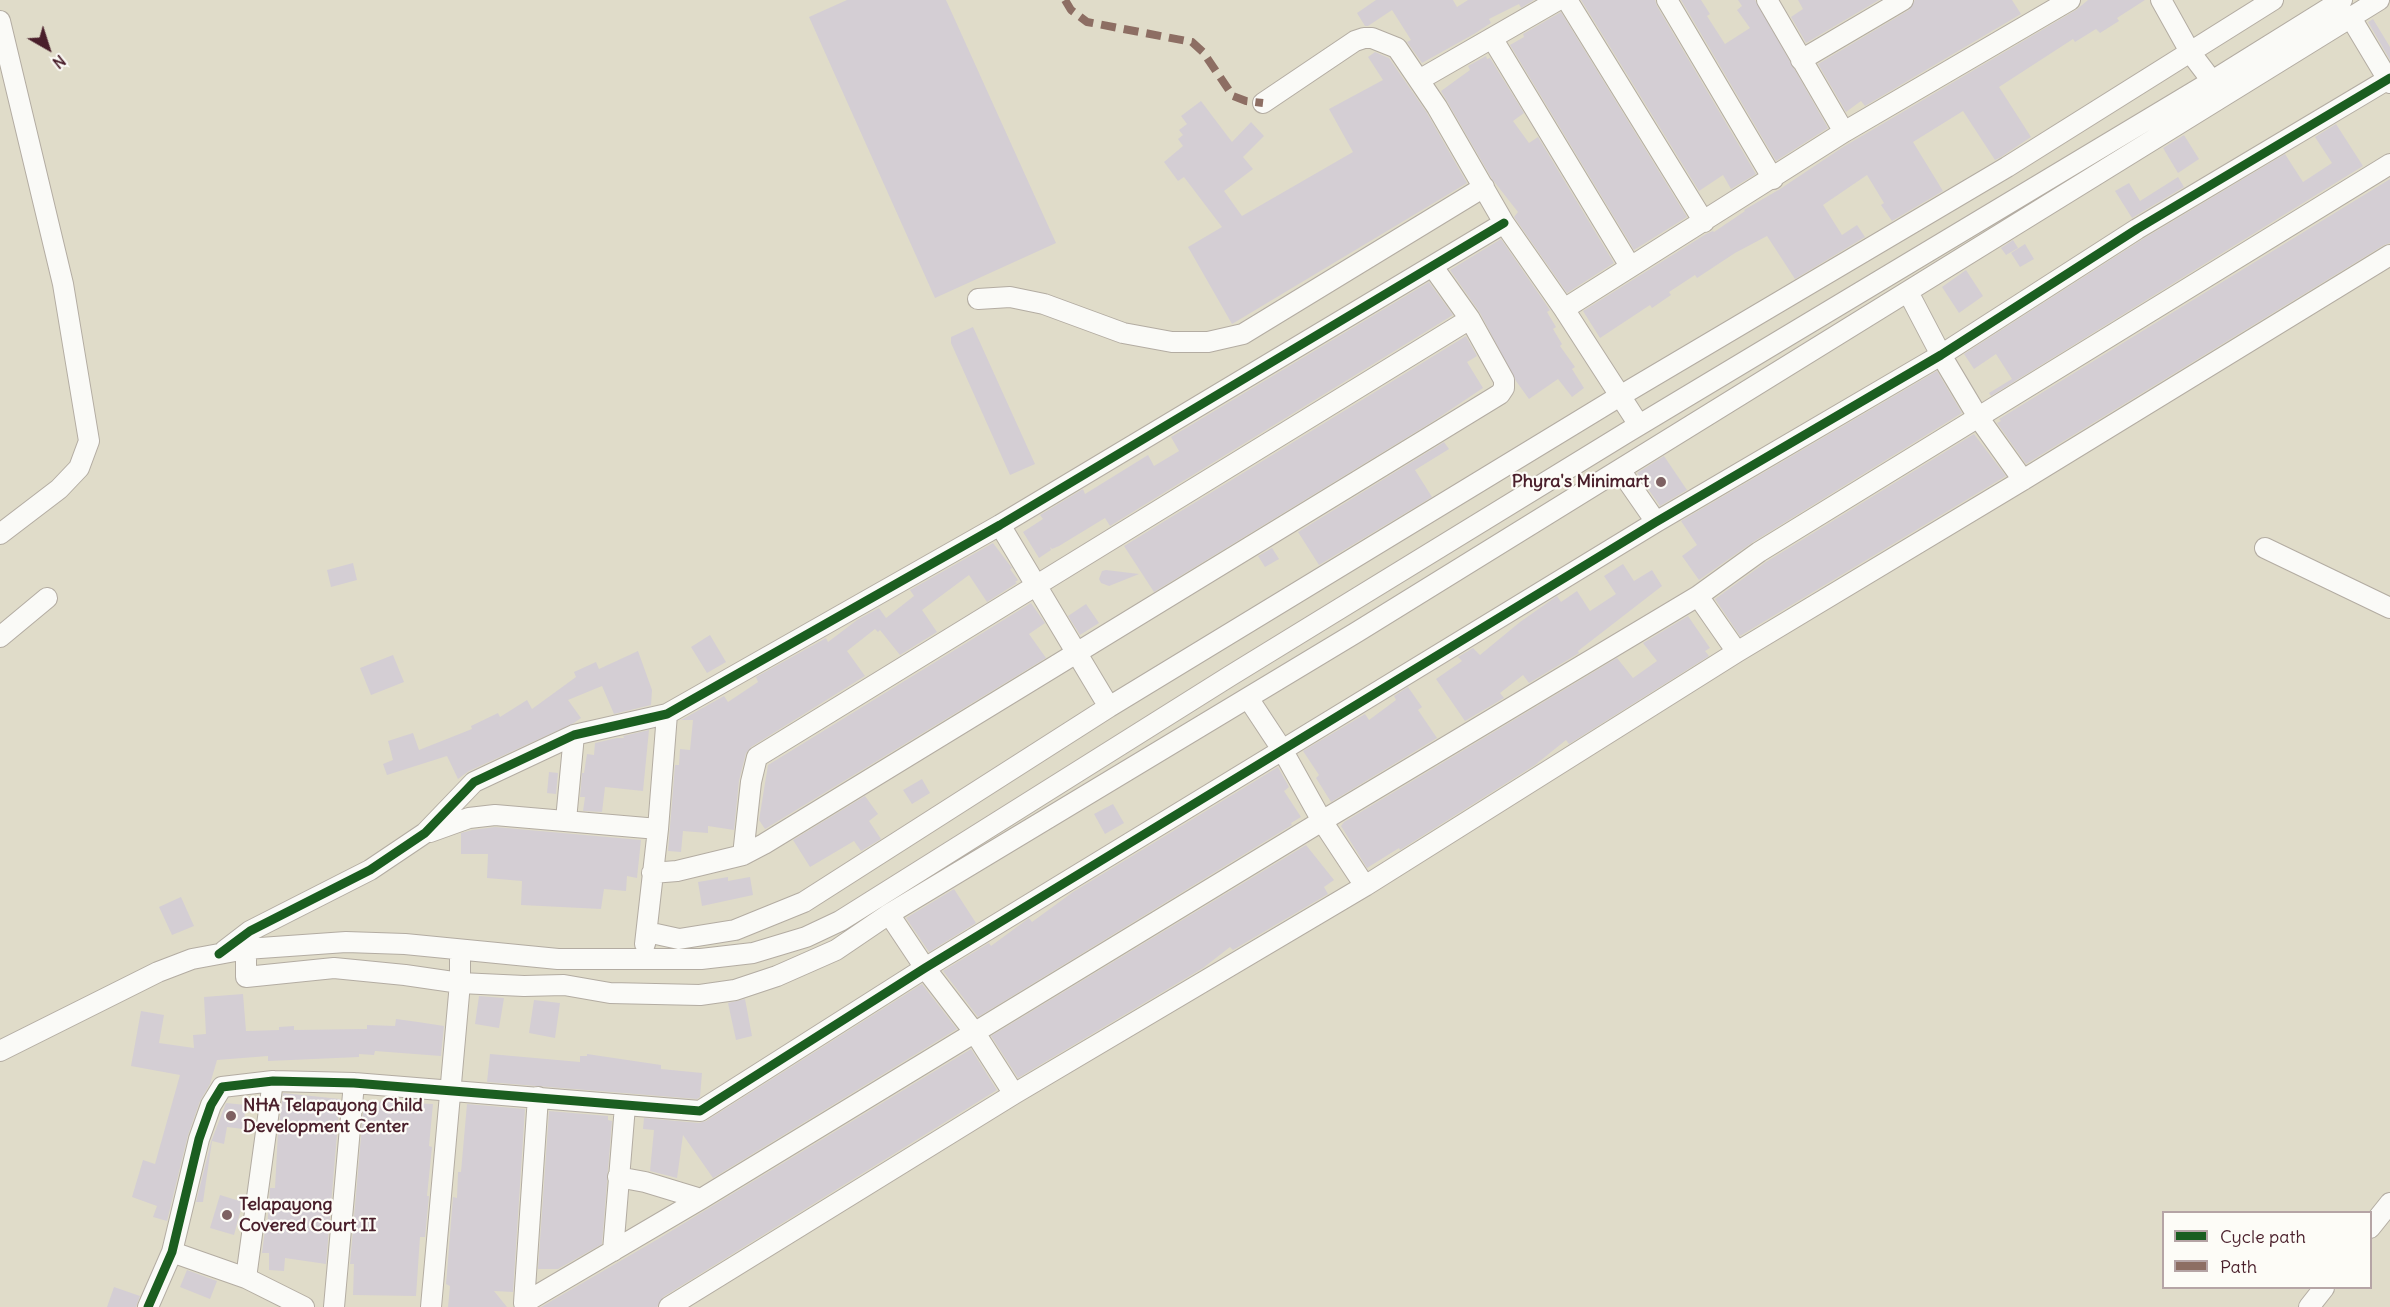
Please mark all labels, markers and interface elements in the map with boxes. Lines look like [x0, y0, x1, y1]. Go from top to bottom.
north arrow [18, 18, 78, 78]
text: N [49, 51, 70, 73]
place label: Phyra's Minimart [1512, 471, 1649, 493]
marker: Phyra's Minimart [1654, 475, 1668, 489]
place label: NHA Telapayong Child Development Center [243, 1095, 423, 1138]
marker: NHA Telapayong Child Development Center [224, 1109, 238, 1123]
place label: Telapayong Covered Court II [239, 1194, 376, 1236]
marker: Telapayong Covered Court II [220, 1208, 234, 1222]
legend [2162, 1211, 2372, 1289]
text: Cycle path [2220, 1225, 2306, 1248]
text: Path [2220, 1255, 2257, 1278]

